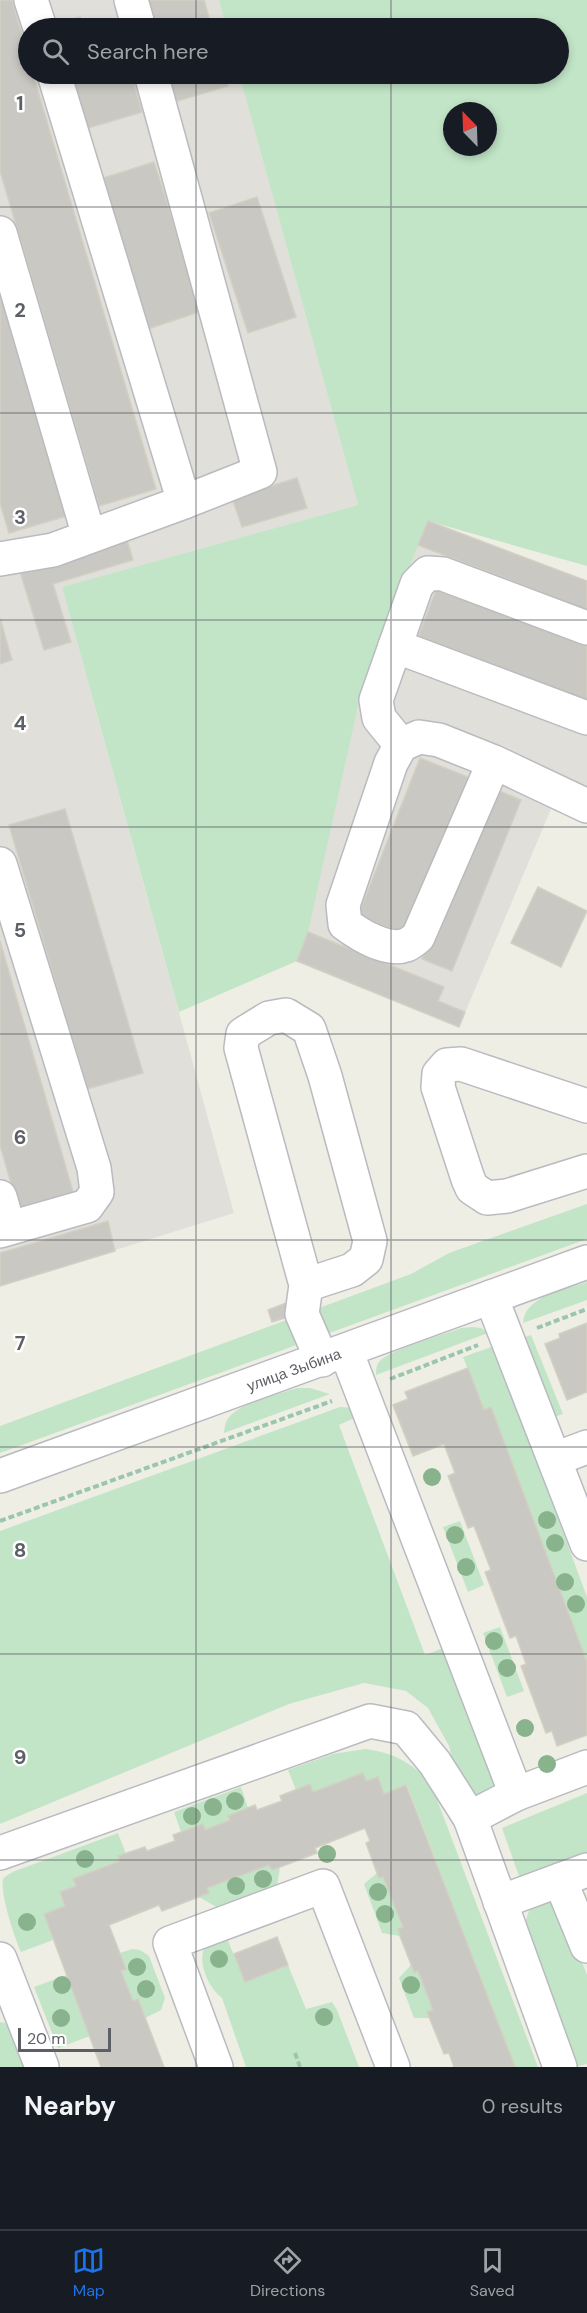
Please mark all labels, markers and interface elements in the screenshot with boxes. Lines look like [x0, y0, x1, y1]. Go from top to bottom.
search box [18, 18, 569, 84]
icon: search [39, 35, 72, 68]
text: Search here [87, 37, 208, 66]
text: 1 [16, 90, 24, 116]
north arrow [443, 102, 497, 156]
text: 2 [14, 297, 26, 323]
text: 3 [14, 504, 26, 530]
text: 4 [14, 710, 27, 736]
text: 5 [14, 917, 26, 943]
text: 6 [14, 1124, 26, 1150]
text: 7 [15, 1330, 26, 1356]
street label: улица Зыбина [244, 1344, 344, 1396]
text: 8 [14, 1537, 26, 1563]
text: 9 [14, 1744, 26, 1770]
scale bar [18, 2025, 111, 2052]
text: 20 m [27, 2028, 66, 2049]
text: Nearby [24, 2089, 116, 2123]
text: 0 results [482, 2093, 563, 2119]
tab: Map [72, 2244, 105, 2301]
tab: Directions [250, 2244, 325, 2301]
tab: Saved [470, 2244, 515, 2301]

